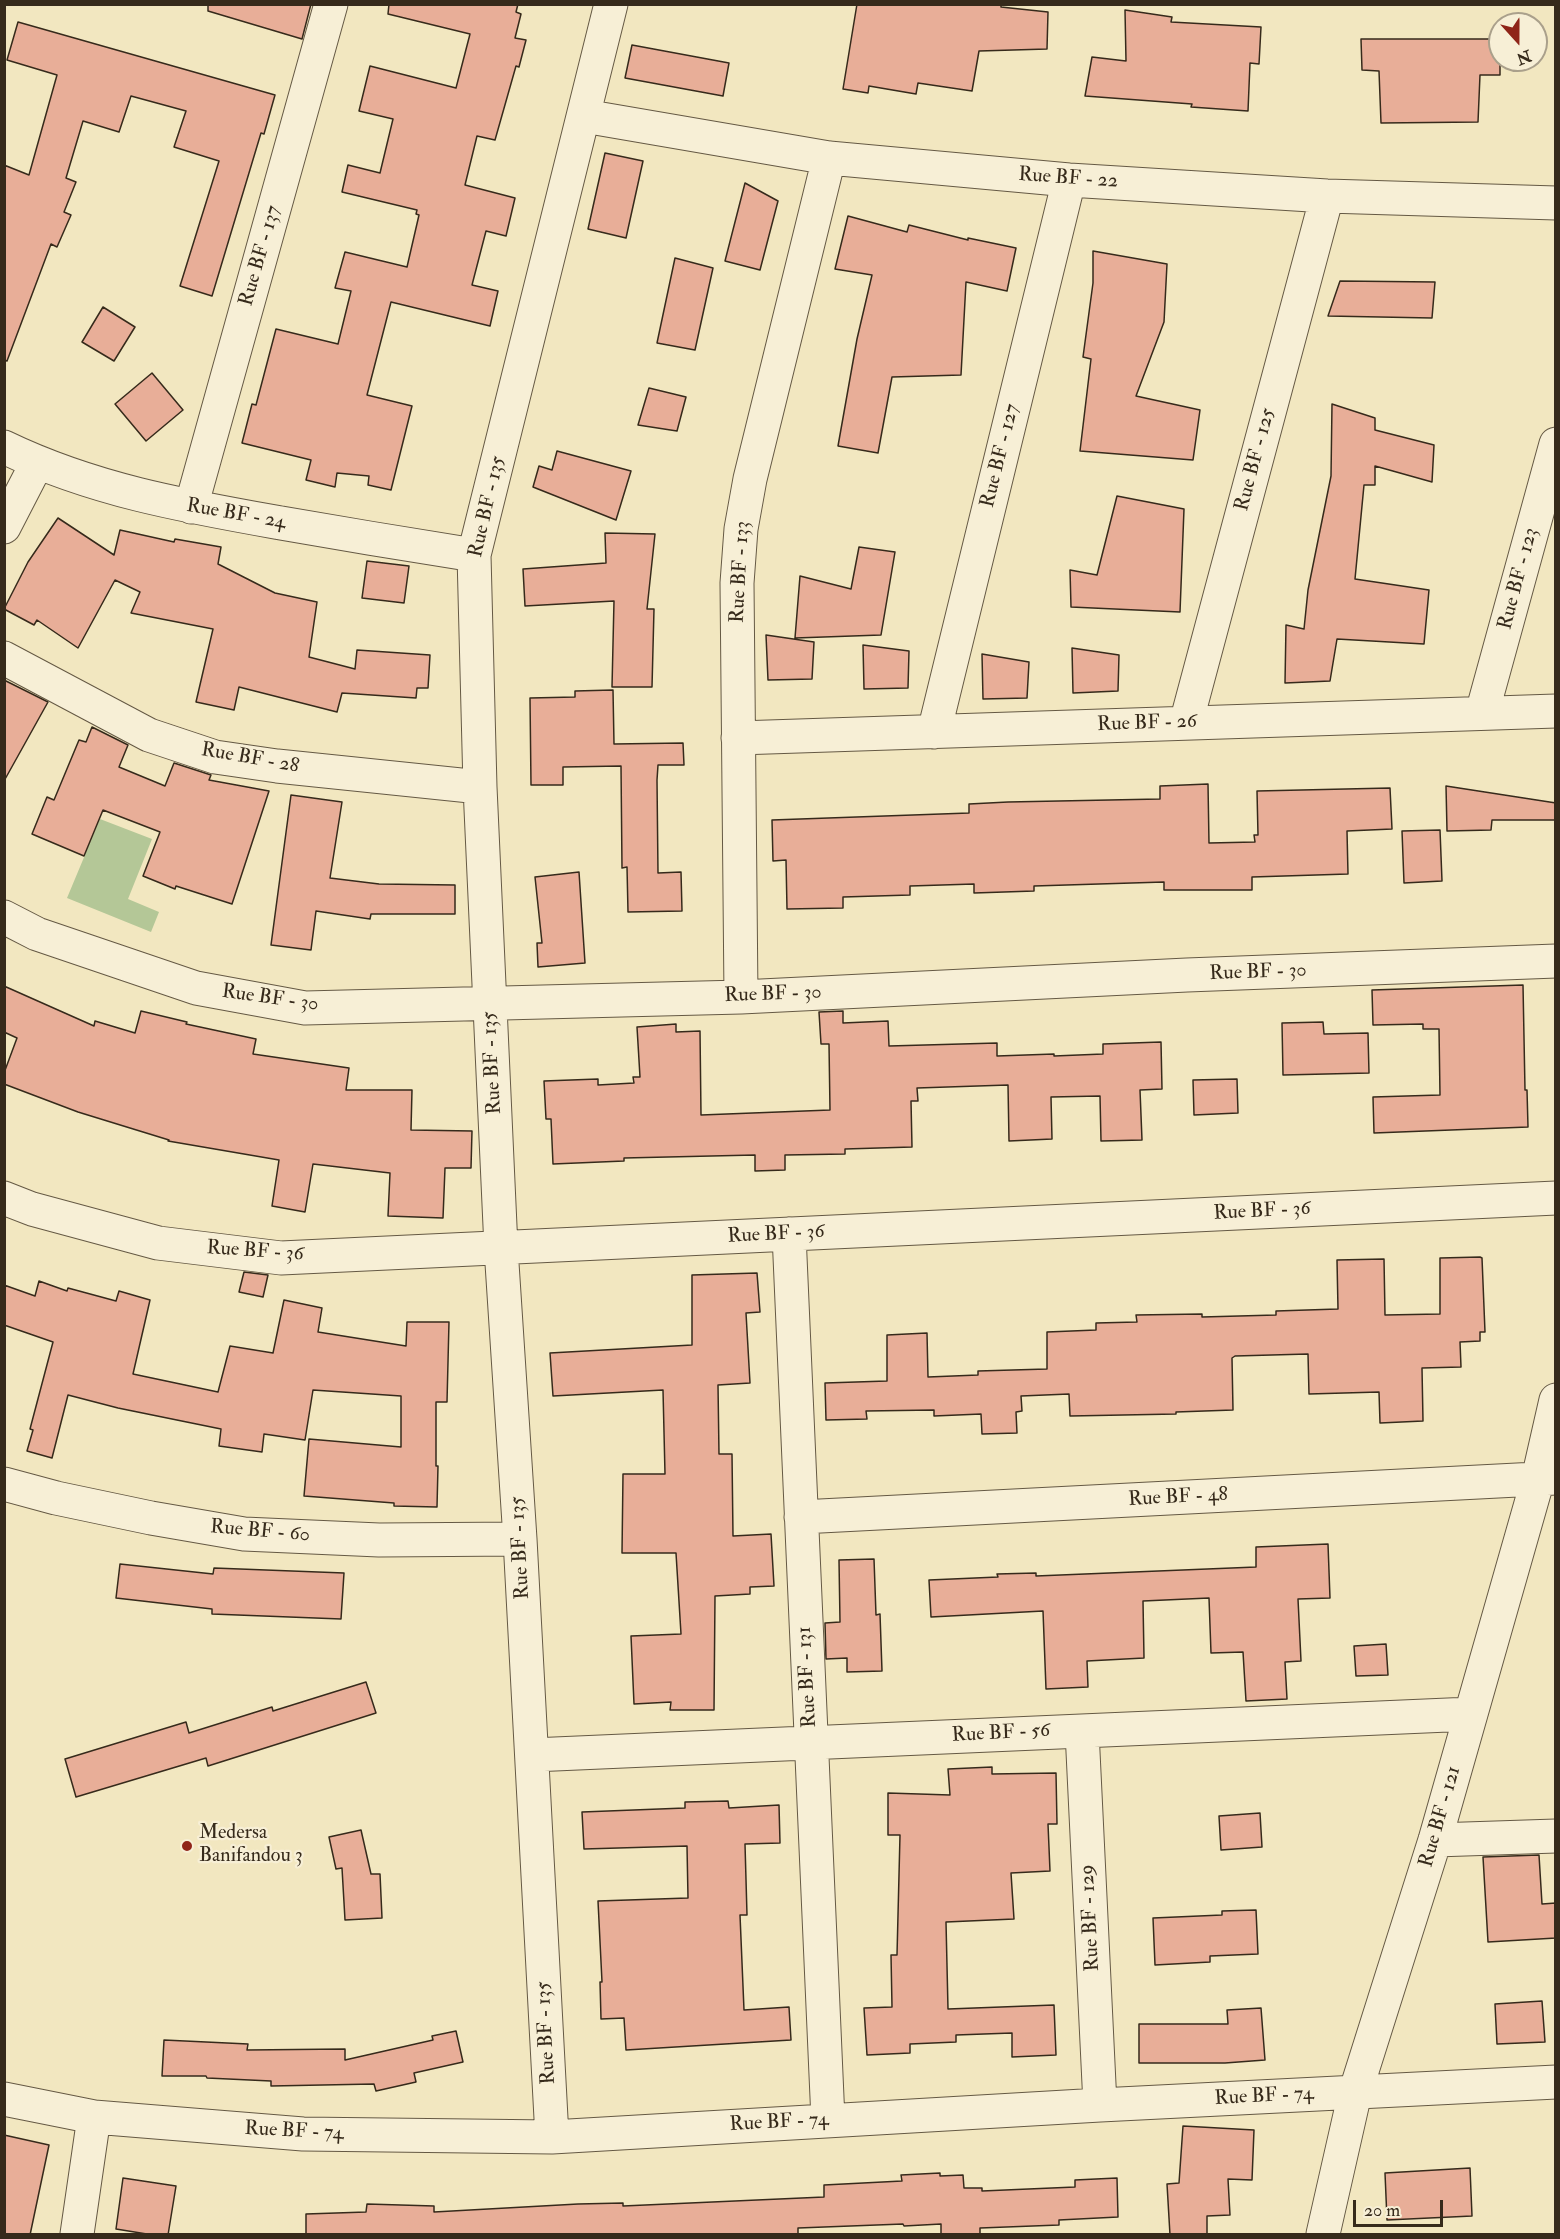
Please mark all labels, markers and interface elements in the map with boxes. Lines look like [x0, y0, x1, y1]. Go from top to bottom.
north arrow [1488, 12, 1548, 72]
text: N [1513, 45, 1534, 69]
street label: Rue BF - 22 [1017, 164, 1119, 194]
street label: Rue BF - 137 [235, 203, 287, 309]
street label: Rue BF - 127 [977, 402, 1025, 510]
street label: Rue BF - 125 [1231, 406, 1281, 514]
street label: Rue BF - 135 [465, 454, 511, 560]
street label: Rue BF - 24 [184, 494, 288, 536]
street label: Rue BF - 133 [726, 520, 756, 624]
street label: Rue BF - 123 [1494, 525, 1544, 633]
street label: Rue BF - 26 [1097, 710, 1197, 738]
street label: Rue BF - 28 [199, 739, 301, 779]
street label: Rue BF - 30 [1209, 959, 1307, 987]
street label: Rue BF - 30 [220, 980, 320, 1018]
street label: Rue BF - 30 [724, 981, 822, 1009]
street label: Rue BF - 135 [478, 1011, 508, 1115]
street label: Rue BF - 36 [1213, 1197, 1311, 1227]
street label: Rue BF - 36 [727, 1220, 825, 1250]
street label: Rue BF - 36 [206, 1237, 304, 1267]
street label: Rue BF - 48 [1128, 1483, 1228, 1513]
street label: Rue BF - 135 [506, 1496, 536, 1600]
street label: Rue BF - 60 [209, 1516, 311, 1548]
street label: Rue BF - 131 [793, 1626, 823, 1728]
street label: Rue BF - 56 [951, 1719, 1051, 1749]
street label: Rue BF - 121 [1415, 1764, 1467, 1870]
place label: Medersa Banifandou 3 [199, 1822, 303, 1869]
marker: Medersa Banifandou 3 [180, 1839, 194, 1853]
street label: Rue BF - 129 [1076, 1864, 1106, 1972]
street label: Rue BF - 135 [532, 1981, 562, 2085]
street label: Rue BF - 74 [1214, 2082, 1314, 2112]
street label: Rue BF - 74 [729, 2108, 829, 2138]
street label: Rue BF - 74 [244, 2117, 344, 2147]
scale bar [1356, 2188, 1446, 2226]
text: 20 m [1364, 2199, 1400, 2222]

